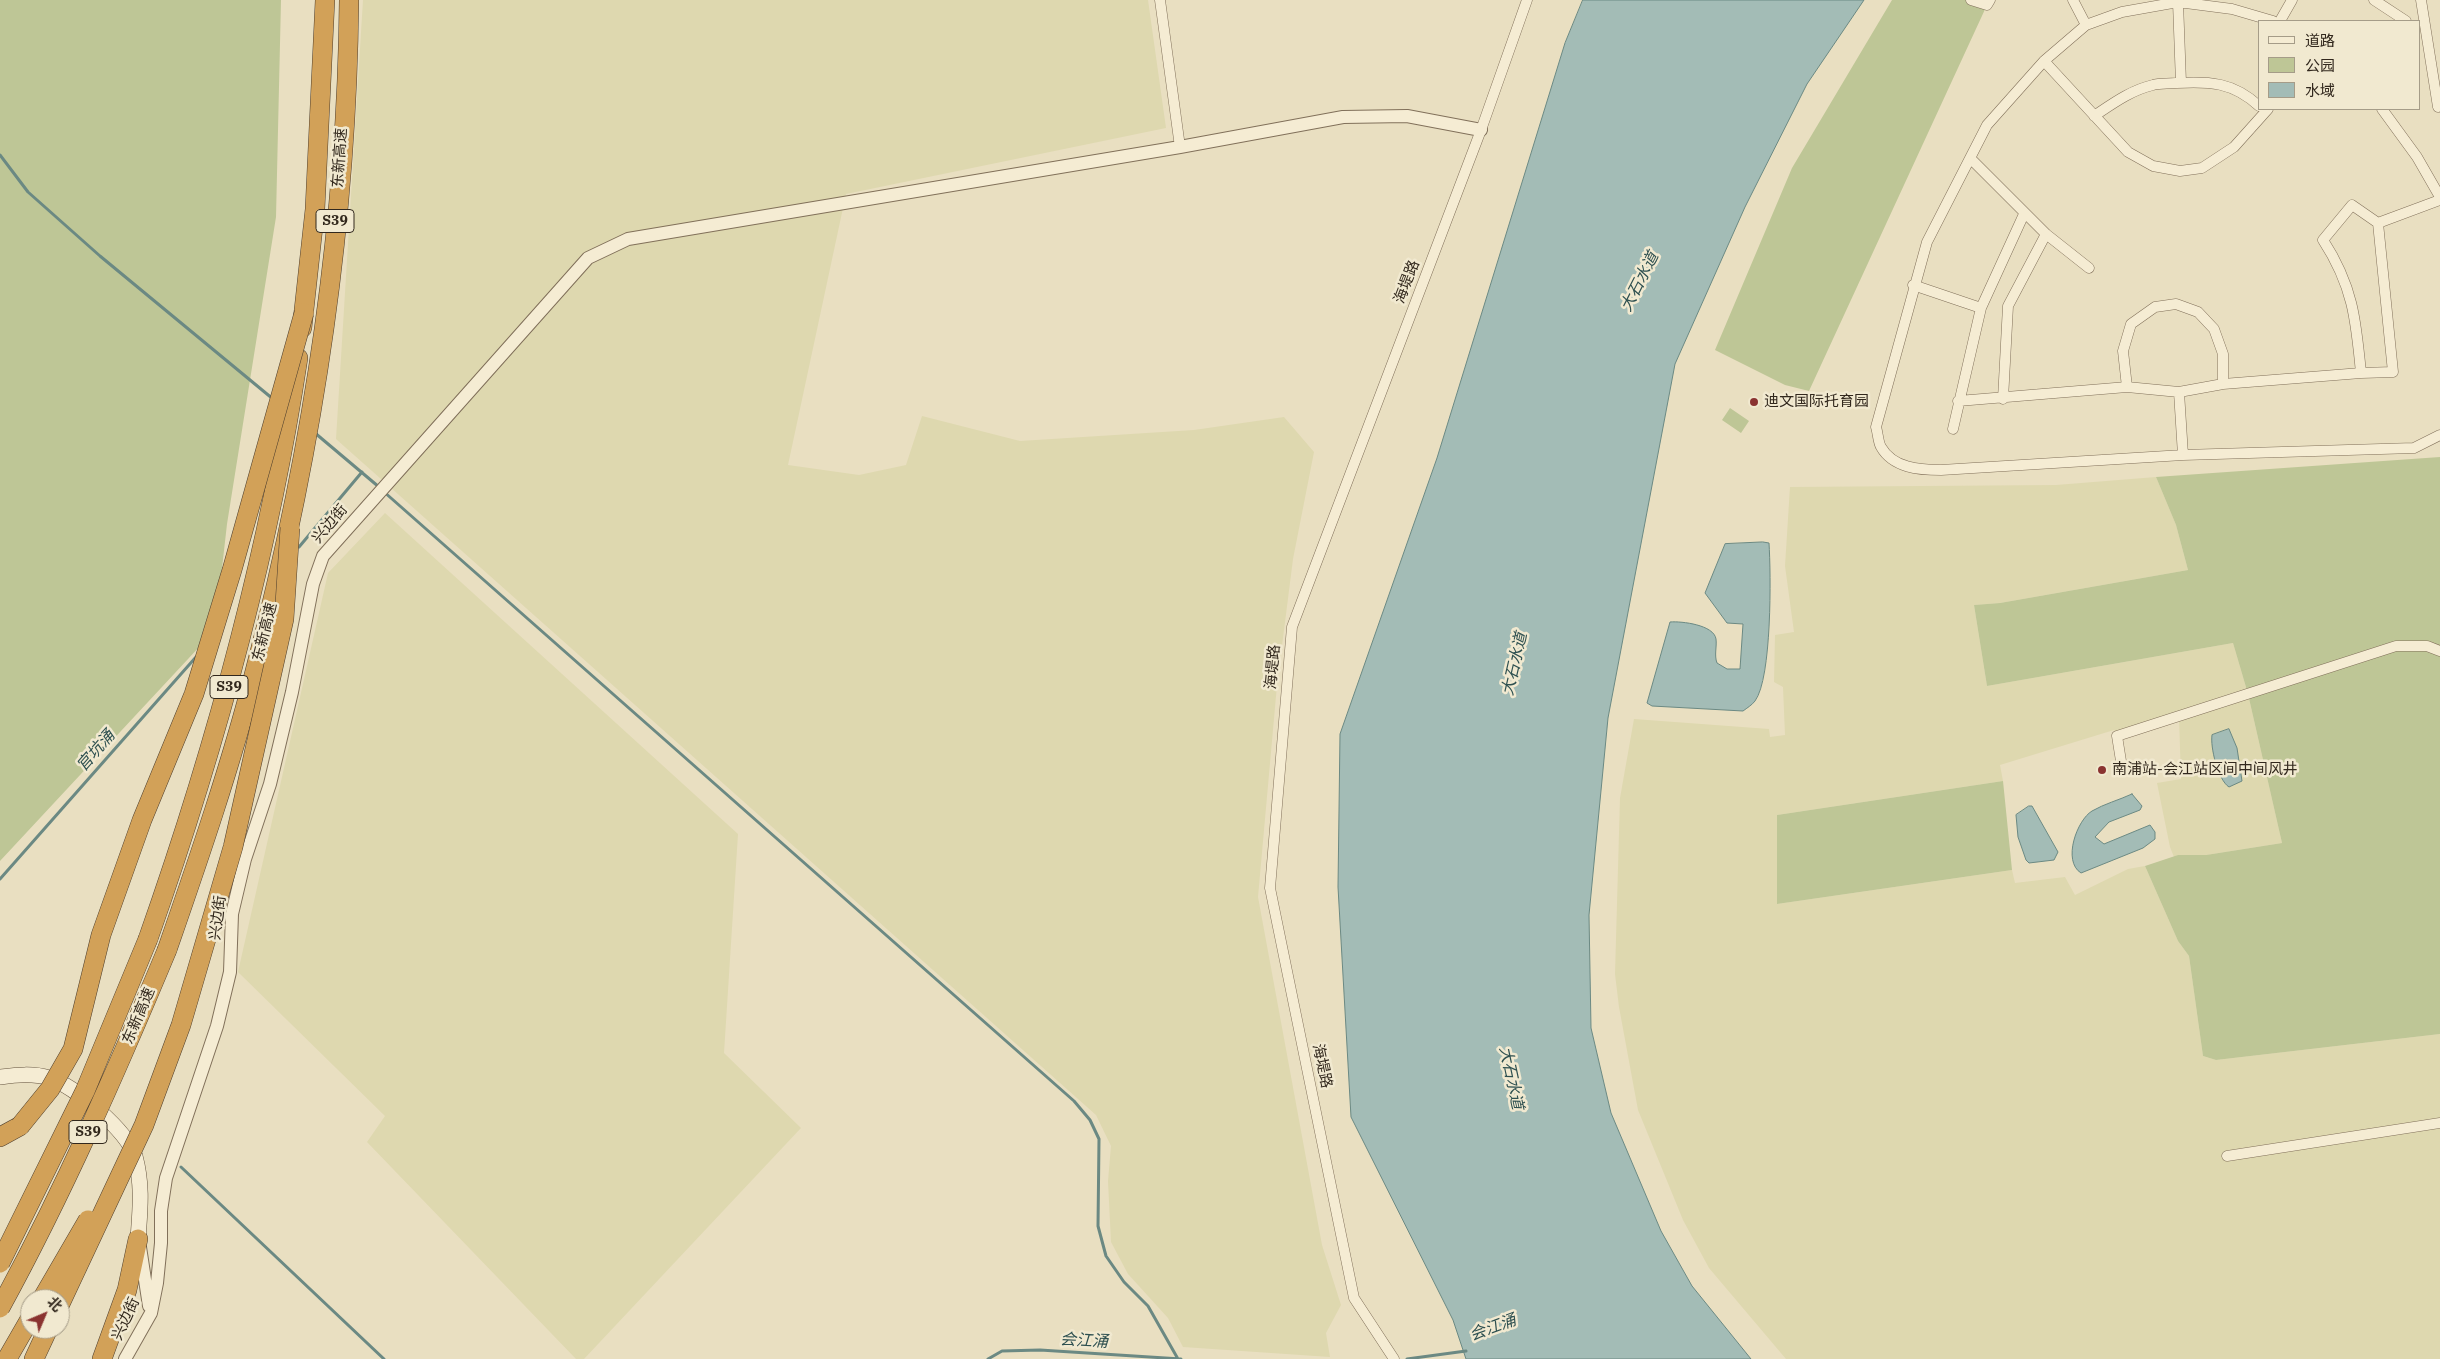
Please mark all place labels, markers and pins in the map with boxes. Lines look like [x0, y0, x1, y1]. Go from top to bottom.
place label: 迪文国际托育园 [1764, 393, 1869, 411]
marker: 迪文国际托育园 [1748, 396, 1760, 408]
place label: 南浦站-会江站区间中间风井 [2112, 761, 2298, 779]
marker: 南浦站-会江站区间中间风井 [2096, 764, 2108, 776]

